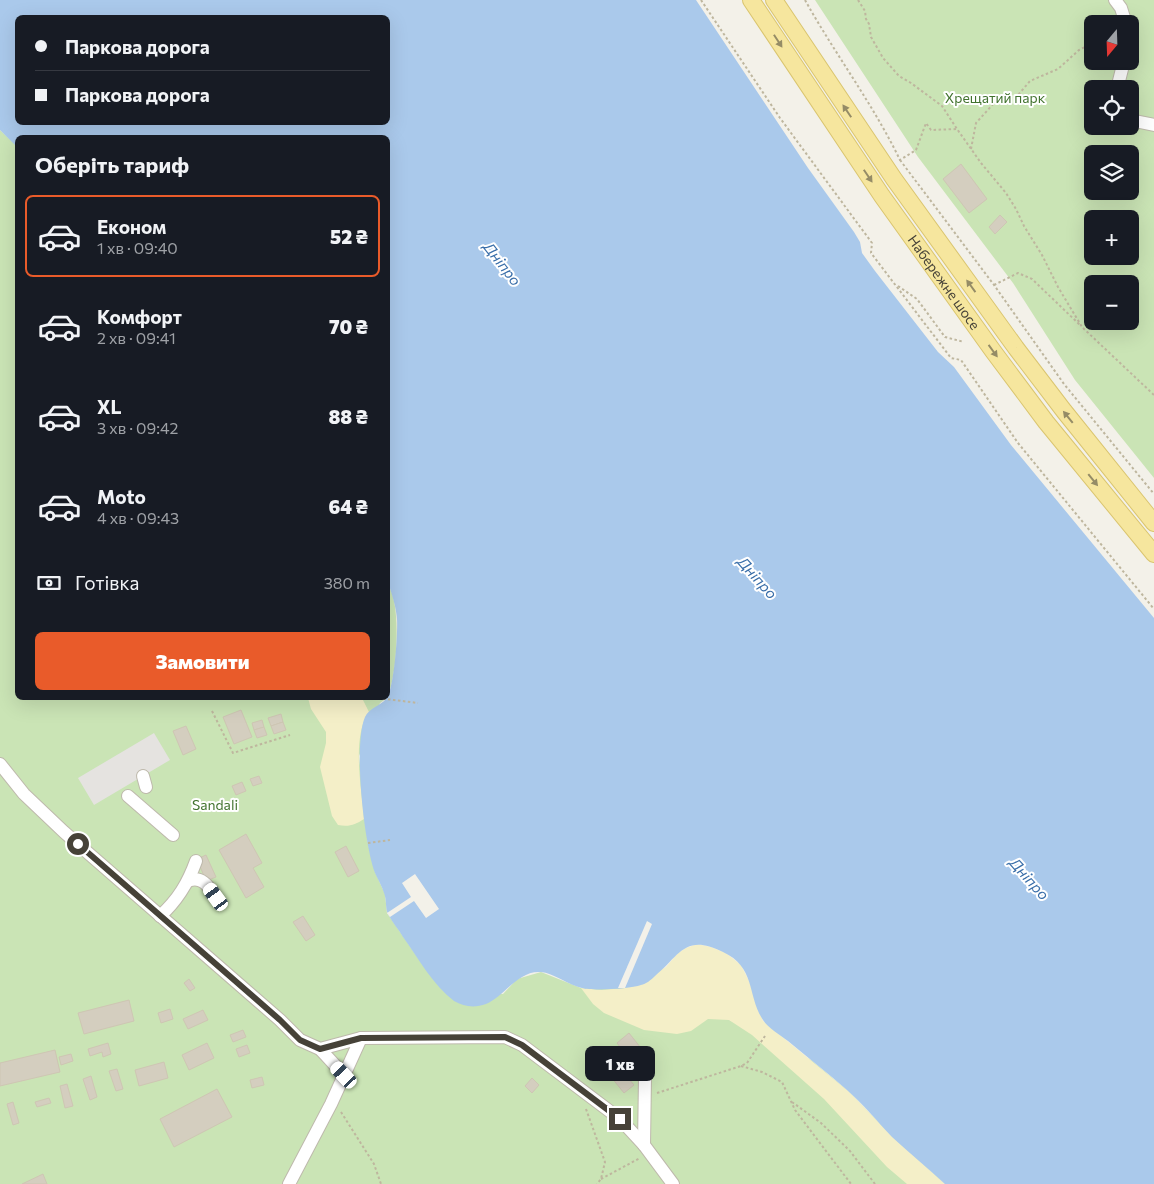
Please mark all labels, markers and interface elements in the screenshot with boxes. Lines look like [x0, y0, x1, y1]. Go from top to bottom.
north arrow [1084, 15, 1139, 70]
map controls [1084, 15, 1139, 330]
one-way arrow [773, 34, 783, 48]
text: Паркова дорога [65, 35, 210, 58]
button: locate [1084, 80, 1139, 135]
text: Паркова дорога [65, 83, 210, 106]
park label: Хрещатий парк [945, 89, 1046, 106]
one-way arrow [843, 104, 852, 117]
button: layers [1084, 145, 1139, 200]
text: Оберіть тариф [35, 151, 189, 178]
one-way arrow [863, 169, 873, 183]
button: + [1084, 210, 1139, 265]
icon: car [37, 214, 82, 259]
text: Економ [97, 215, 166, 238]
text: 52 ₴ [330, 225, 368, 248]
street label: Набережне шосе [905, 231, 984, 333]
water label: Дніпро [479, 236, 525, 289]
text: 1 хв · 09:40 [97, 238, 178, 257]
button: − [1084, 275, 1139, 330]
one-way arrow [966, 280, 977, 293]
icon: car [37, 304, 82, 349]
text: Комфорт [97, 305, 182, 328]
text: 70 ₴ [329, 315, 368, 338]
text: 2 хв · 09:41 [97, 328, 176, 347]
one-way arrow [988, 344, 998, 358]
icon: car [37, 394, 82, 439]
text: XL [97, 395, 122, 418]
text: 88 ₴ [328, 405, 368, 428]
one-way arrow [1063, 411, 1074, 424]
text: 3 хв · 09:42 [97, 418, 178, 437]
one-way arrow [1087, 473, 1098, 486]
icon: car [37, 484, 82, 529]
text: Moto [97, 485, 146, 508]
text: 64 ₴ [329, 495, 368, 518]
text: 4 хв · 09:43 [97, 508, 179, 527]
water label: Дніпро [733, 551, 781, 602]
icon: cash [35, 569, 63, 597]
text: Готівка [75, 571, 139, 594]
text: 380 m [324, 573, 370, 592]
button: Замовити [35, 632, 370, 690]
park label: Sandali [192, 796, 238, 813]
route start [67, 833, 89, 855]
water label: Дніпро [1005, 852, 1053, 903]
car [201, 880, 230, 914]
callout: 1 хв [585, 1046, 655, 1082]
text: 1 хв [606, 1054, 634, 1073]
car [328, 1059, 359, 1091]
route end [609, 1108, 631, 1130]

